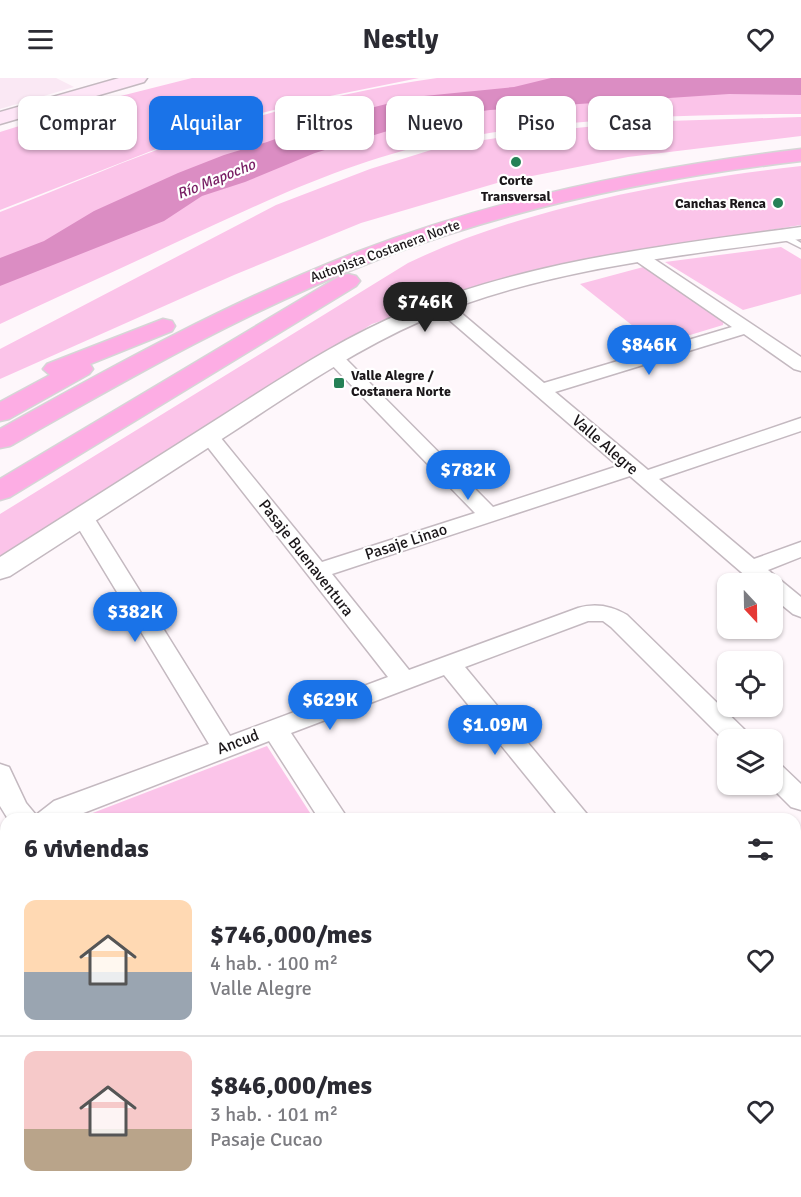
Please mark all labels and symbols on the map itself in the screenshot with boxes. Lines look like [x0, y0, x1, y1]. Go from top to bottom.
water label: Río Mapocho [174, 155, 259, 203]
marker: Corte Transversal [509, 155, 523, 169]
place label: Corte Transversal [481, 172, 552, 205]
place label: Canchas Renca [675, 195, 766, 212]
marker: Canchas Renca [771, 196, 785, 210]
street label: Autopista Costanera Norte [308, 216, 462, 286]
pin: $746K [383, 282, 467, 333]
pin: $846K [607, 325, 691, 376]
place label: Valle Alegre / Costanera Norte [351, 367, 451, 400]
marker: Valle Alegre / Costanera Norte [332, 376, 346, 390]
street label: Valle Alegre [568, 411, 642, 479]
pin: $782K [426, 450, 510, 501]
street label: Pasaje Buenaventura [254, 496, 358, 620]
street label: Pasaje Linao [362, 519, 450, 565]
north arrow [717, 573, 783, 639]
pin: $382K [93, 592, 177, 643]
pin: $629K [288, 680, 372, 731]
pin: $1.09M [446, 705, 544, 756]
street label: Ancud [214, 725, 262, 759]

